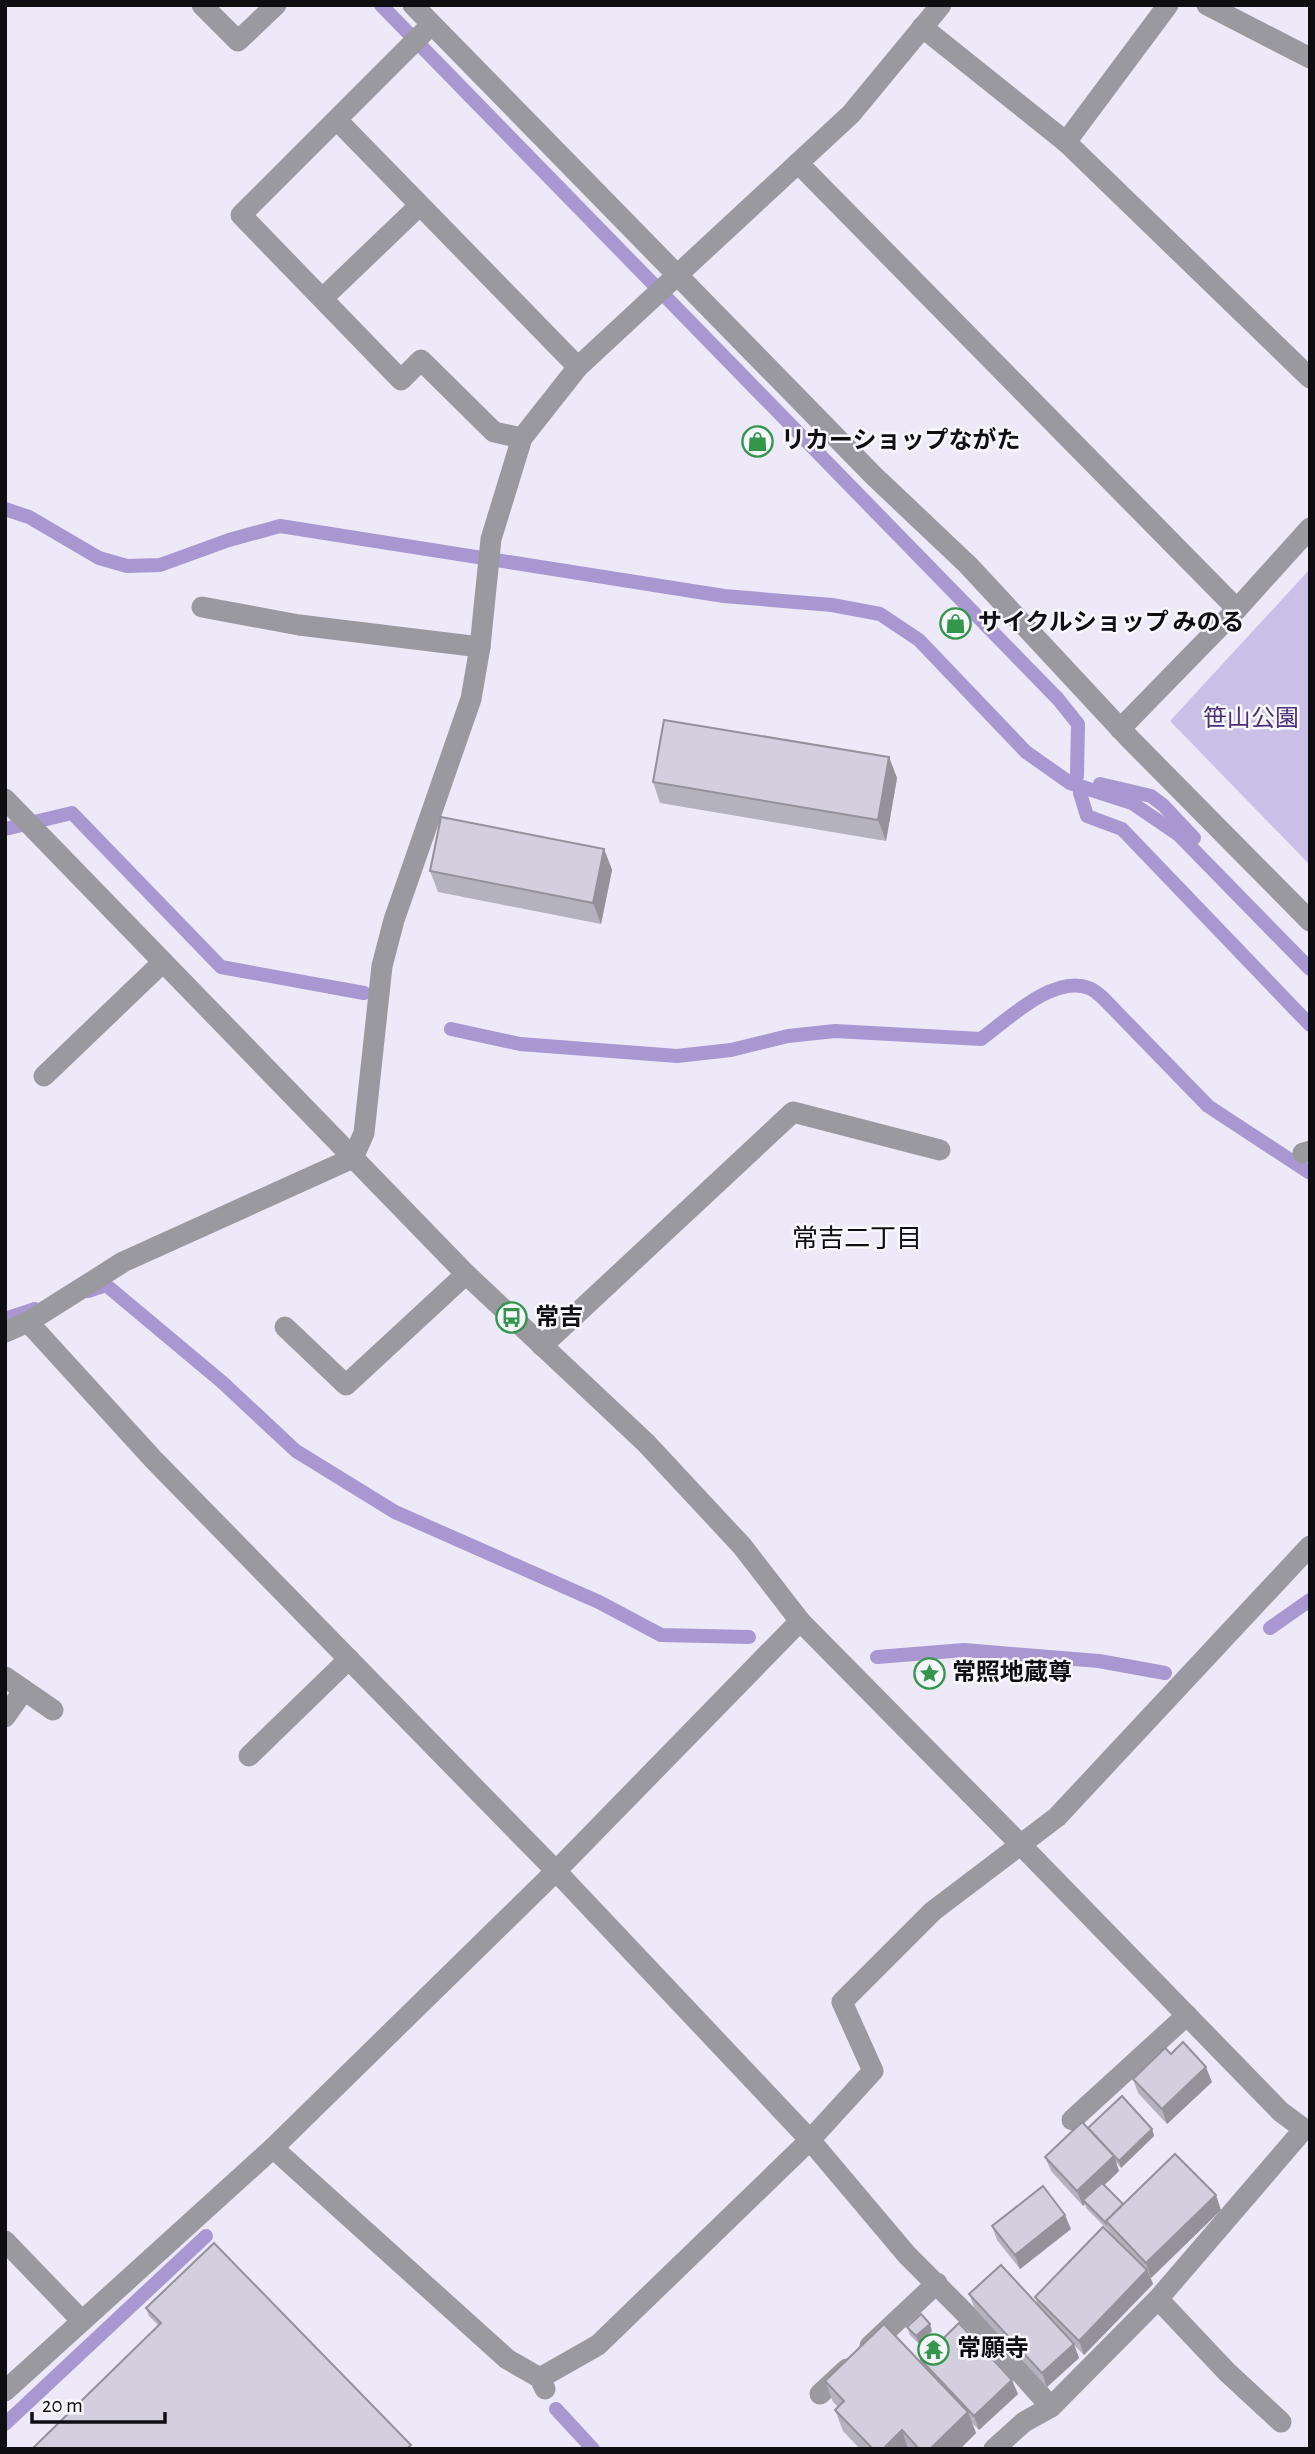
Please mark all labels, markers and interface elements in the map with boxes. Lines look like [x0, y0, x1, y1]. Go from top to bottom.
shop icon: リカーショップながた [741, 424, 775, 458]
place label: リカーショップながた [781, 427, 1021, 453]
shop icon: サイクルショップ みのる [938, 606, 972, 640]
place label: サイクルショップ みのる [978, 609, 1244, 635]
park label: 笹山公園 [1203, 705, 1299, 731]
district label: 常吉二丁目 [792, 1225, 922, 1252]
bus stop icon: 常吉 [495, 1301, 529, 1335]
place label: 常吉 [535, 1304, 583, 1330]
place icon: 常照地蔵尊 [912, 1656, 946, 1690]
place label: 常照地蔵尊 [952, 1659, 1072, 1685]
temple icon: 常願寺 [917, 2332, 951, 2366]
place label: 常願寺 [957, 2335, 1029, 2361]
scale bar [32, 2380, 164, 2424]
text: 20 m [42, 2395, 83, 2416]

